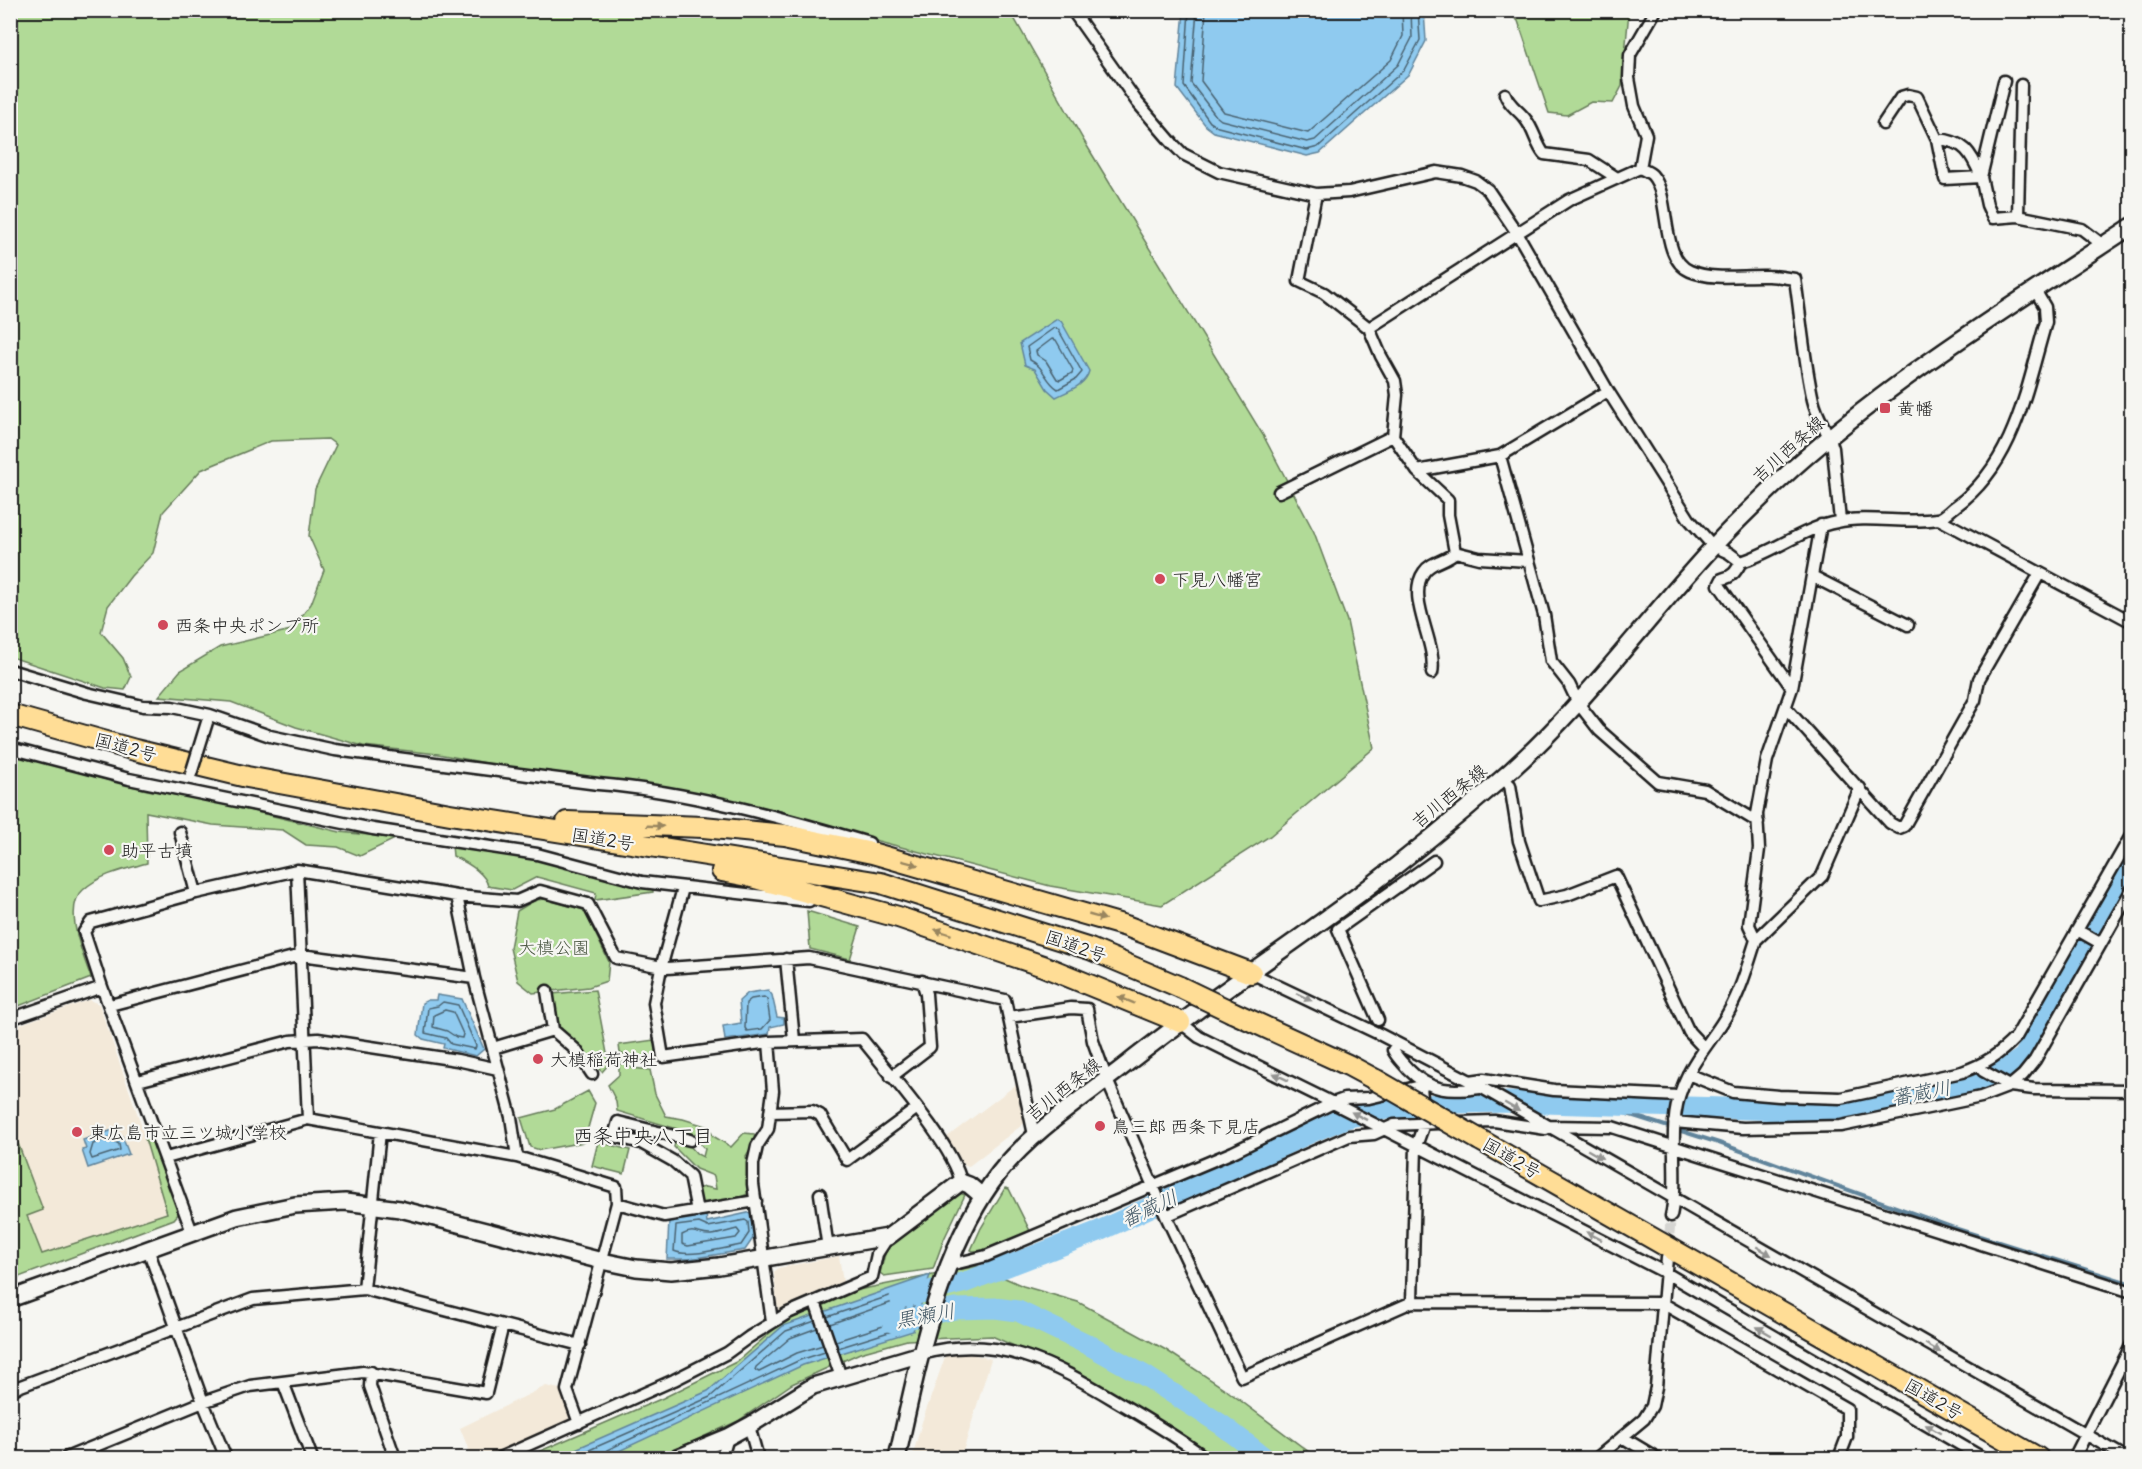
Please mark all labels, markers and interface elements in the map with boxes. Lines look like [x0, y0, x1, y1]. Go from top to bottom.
place label: 黄幡 [1897, 397, 1933, 420]
marker: 黄幡 [1878, 401, 1892, 415]
street label: 吉川西条線 [1747, 410, 1829, 488]
place label: 下見八幡宮 [1172, 568, 1262, 591]
marker: 下見八幡宮 [1153, 572, 1167, 586]
place label: 西条中央ポンプ所 [175, 614, 319, 637]
marker: 西条中央ポンプ所 [156, 618, 170, 632]
street label: 国道2号 [92, 728, 160, 766]
street label: 吉川西条線 [1407, 759, 1491, 833]
one-way arrow [646, 821, 665, 830]
street label: 国道2号 [570, 823, 636, 855]
place label: 助平古墳 [121, 839, 193, 862]
marker: 助平古墳 [102, 843, 116, 857]
one-way arrow [901, 859, 919, 869]
one-way arrow [1088, 913, 1106, 922]
street label: 国道2号 [1042, 925, 1110, 967]
one-way arrow [934, 927, 952, 937]
park label: 大槙公園 [518, 936, 590, 959]
one-way arrow [1296, 993, 1313, 1002]
one-way arrow [1117, 995, 1135, 1004]
place label: 大槙稲荷神社 [550, 1048, 658, 1071]
marker: 大槙稲荷神社 [531, 1052, 545, 1066]
street label: 吉川西条線 [1020, 1052, 1106, 1126]
one-way arrow [1272, 1072, 1289, 1082]
water label: 蕃蔵川 [1889, 1074, 1953, 1110]
one-way arrow [1504, 1101, 1520, 1112]
one-way arrow [1350, 1111, 1367, 1121]
place label: 鳥三郎 西条下見店 [1112, 1115, 1260, 1138]
marker: 鳥三郎 西条下見店 [1093, 1119, 1107, 1133]
place label: 東広島市立三ツ城小学校 [89, 1121, 287, 1144]
district label: 西条中央八丁目 [573, 1123, 713, 1148]
marker: 東広島市立三ツ城小学校 [70, 1125, 84, 1139]
street label: 国道2号 [1479, 1132, 1545, 1184]
one-way arrow [1587, 1149, 1603, 1160]
water label: 番蔵川 [1117, 1184, 1181, 1232]
one-way arrow [1585, 1232, 1603, 1242]
one-way arrow [1756, 1246, 1772, 1257]
water label: 黒瀬川 [893, 1297, 957, 1333]
one-way arrow [1756, 1326, 1773, 1336]
one-way arrow [1925, 1343, 1941, 1354]
street label: 国道2号 [1901, 1373, 1967, 1425]
one-way arrow [1924, 1424, 1941, 1434]

